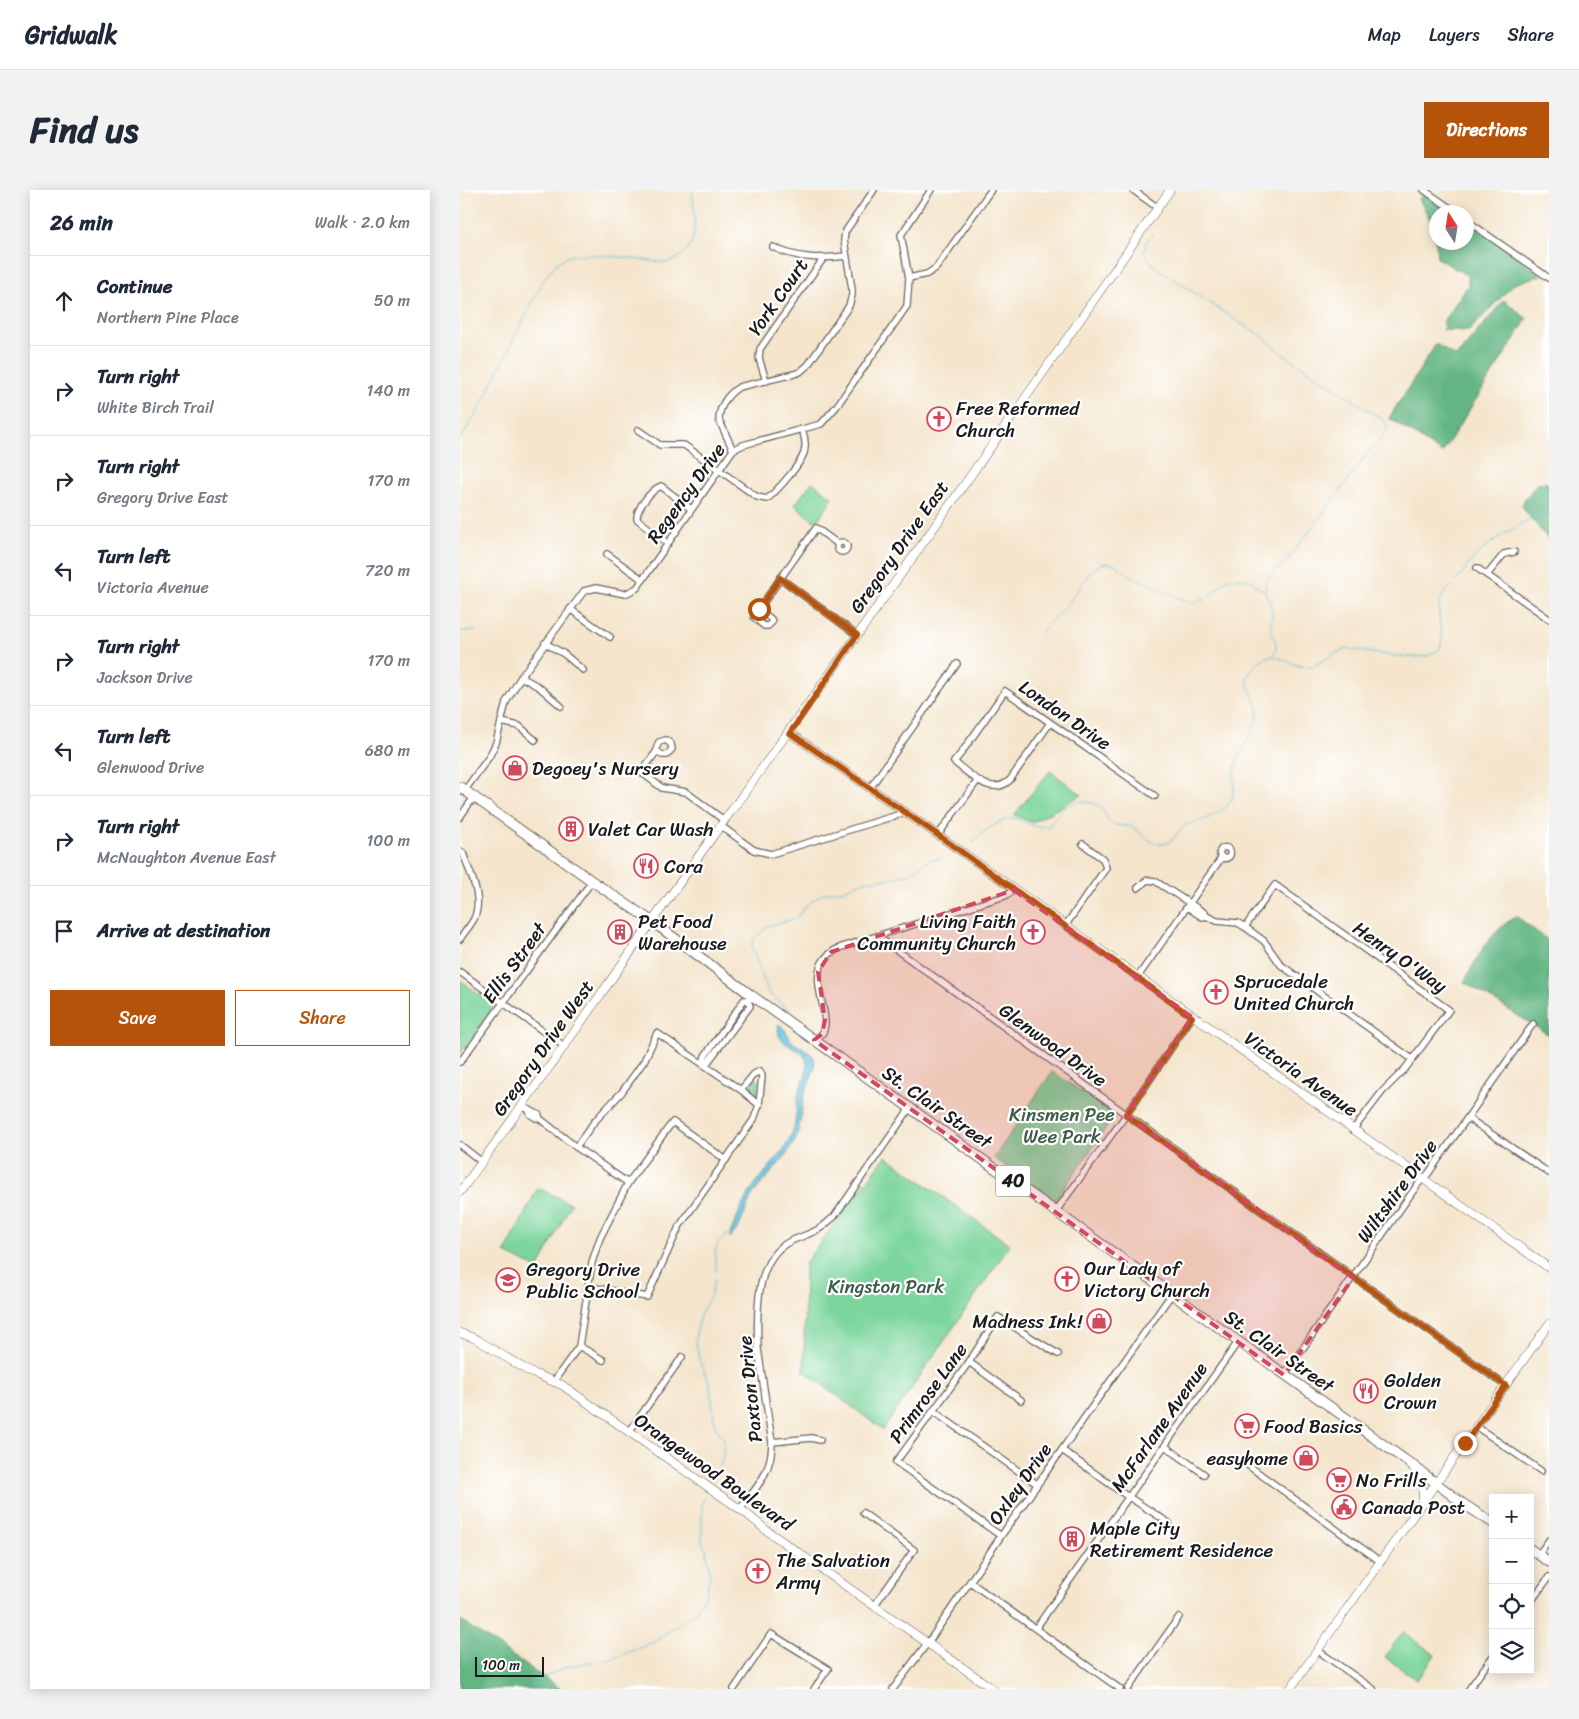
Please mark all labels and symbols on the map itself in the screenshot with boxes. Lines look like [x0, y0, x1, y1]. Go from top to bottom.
north arrow [1429, 205, 1474, 250]
street label: York Court [739, 251, 817, 343]
place label: Free Reformed Church [956, 392, 1080, 447]
church icon: Free Reformed Church [926, 406, 952, 432]
street label: Regency Drive [638, 435, 734, 551]
street label: Gregory Drive East [841, 474, 957, 620]
route start [748, 598, 771, 621]
street label: London Drive [1012, 671, 1118, 759]
place label: Degoey's Nursery [532, 752, 679, 785]
shop icon: Degoey's Nursery [502, 755, 528, 781]
place label: Valet Car Wash [588, 813, 714, 846]
building icon: Valet Car Wash [558, 816, 584, 842]
place label: Cora [664, 850, 703, 883]
restaurant icon: Cora [633, 853, 659, 879]
place label: Pet Food Warehouse [638, 905, 727, 960]
place label: Living Faith Community Church [857, 905, 1016, 960]
street label: Henry O'Way [1346, 912, 1454, 1002]
street label: Ellis Street [473, 914, 556, 1011]
building icon: Pet Food Warehouse [607, 919, 633, 945]
church icon: Living Faith Community Church [1020, 919, 1046, 945]
place label: Sprucedale United Church [1234, 965, 1354, 1020]
street label: Gregory Drive West [483, 973, 603, 1123]
church icon: Sprucedale United Church [1203, 979, 1229, 1005]
street label: Glenwood Drive [992, 994, 1114, 1096]
street label: Victoria Avenue [1237, 1022, 1365, 1126]
street label: St. Clair Street [875, 1057, 1000, 1158]
park label: Kinsmen Pee Wee Park [1009, 1098, 1115, 1153]
street label: Wiltshire Drive [1348, 1132, 1446, 1250]
road number: 40 [996, 1166, 1030, 1196]
place label: Our Lady of Victory Church [1084, 1252, 1210, 1307]
place label: Gregory Drive Public School [526, 1253, 640, 1308]
church icon: Our Lady of Victory Church [1054, 1266, 1080, 1292]
school or university icon: Gregory Drive Public School [495, 1267, 521, 1293]
park label: Kingston Park [828, 1270, 945, 1303]
street label: St. Clair Street [1217, 1301, 1342, 1402]
place label: Madness Ink! [973, 1305, 1083, 1338]
shop icon: Madness Ink! [1086, 1308, 1112, 1334]
street label: Paxton Drive [728, 1334, 772, 1444]
street label: Primrose Lane [880, 1335, 976, 1450]
street label: McFarlane Avenue [1102, 1355, 1216, 1499]
place label: Golden Crown [1384, 1364, 1441, 1419]
restaurant icon: Golden Crown [1353, 1378, 1379, 1404]
street label: Orangewood Boulevard [627, 1404, 803, 1541]
place label: Food Basics [1264, 1410, 1363, 1443]
supermarket icon: Food Basics [1234, 1413, 1260, 1439]
route end [1454, 1432, 1477, 1455]
street label: Oxley Drive [979, 1436, 1061, 1532]
place label: easyhome [1206, 1442, 1288, 1475]
shop icon: easyhome [1293, 1445, 1319, 1471]
place label: No Frills [1356, 1464, 1427, 1497]
supermarket icon: No Frills [1326, 1467, 1352, 1493]
place label: Canada Post [1362, 1491, 1465, 1524]
public building icon: Canada Post [1331, 1494, 1357, 1520]
place label: Maple City Retirement Residence [1090, 1512, 1273, 1567]
building icon: Maple City Retirement Residence [1059, 1526, 1085, 1552]
place label: The Salvation Army [775, 1544, 890, 1599]
church icon: The Salvation Army [745, 1558, 771, 1584]
scale bar [475, 1654, 544, 1677]

